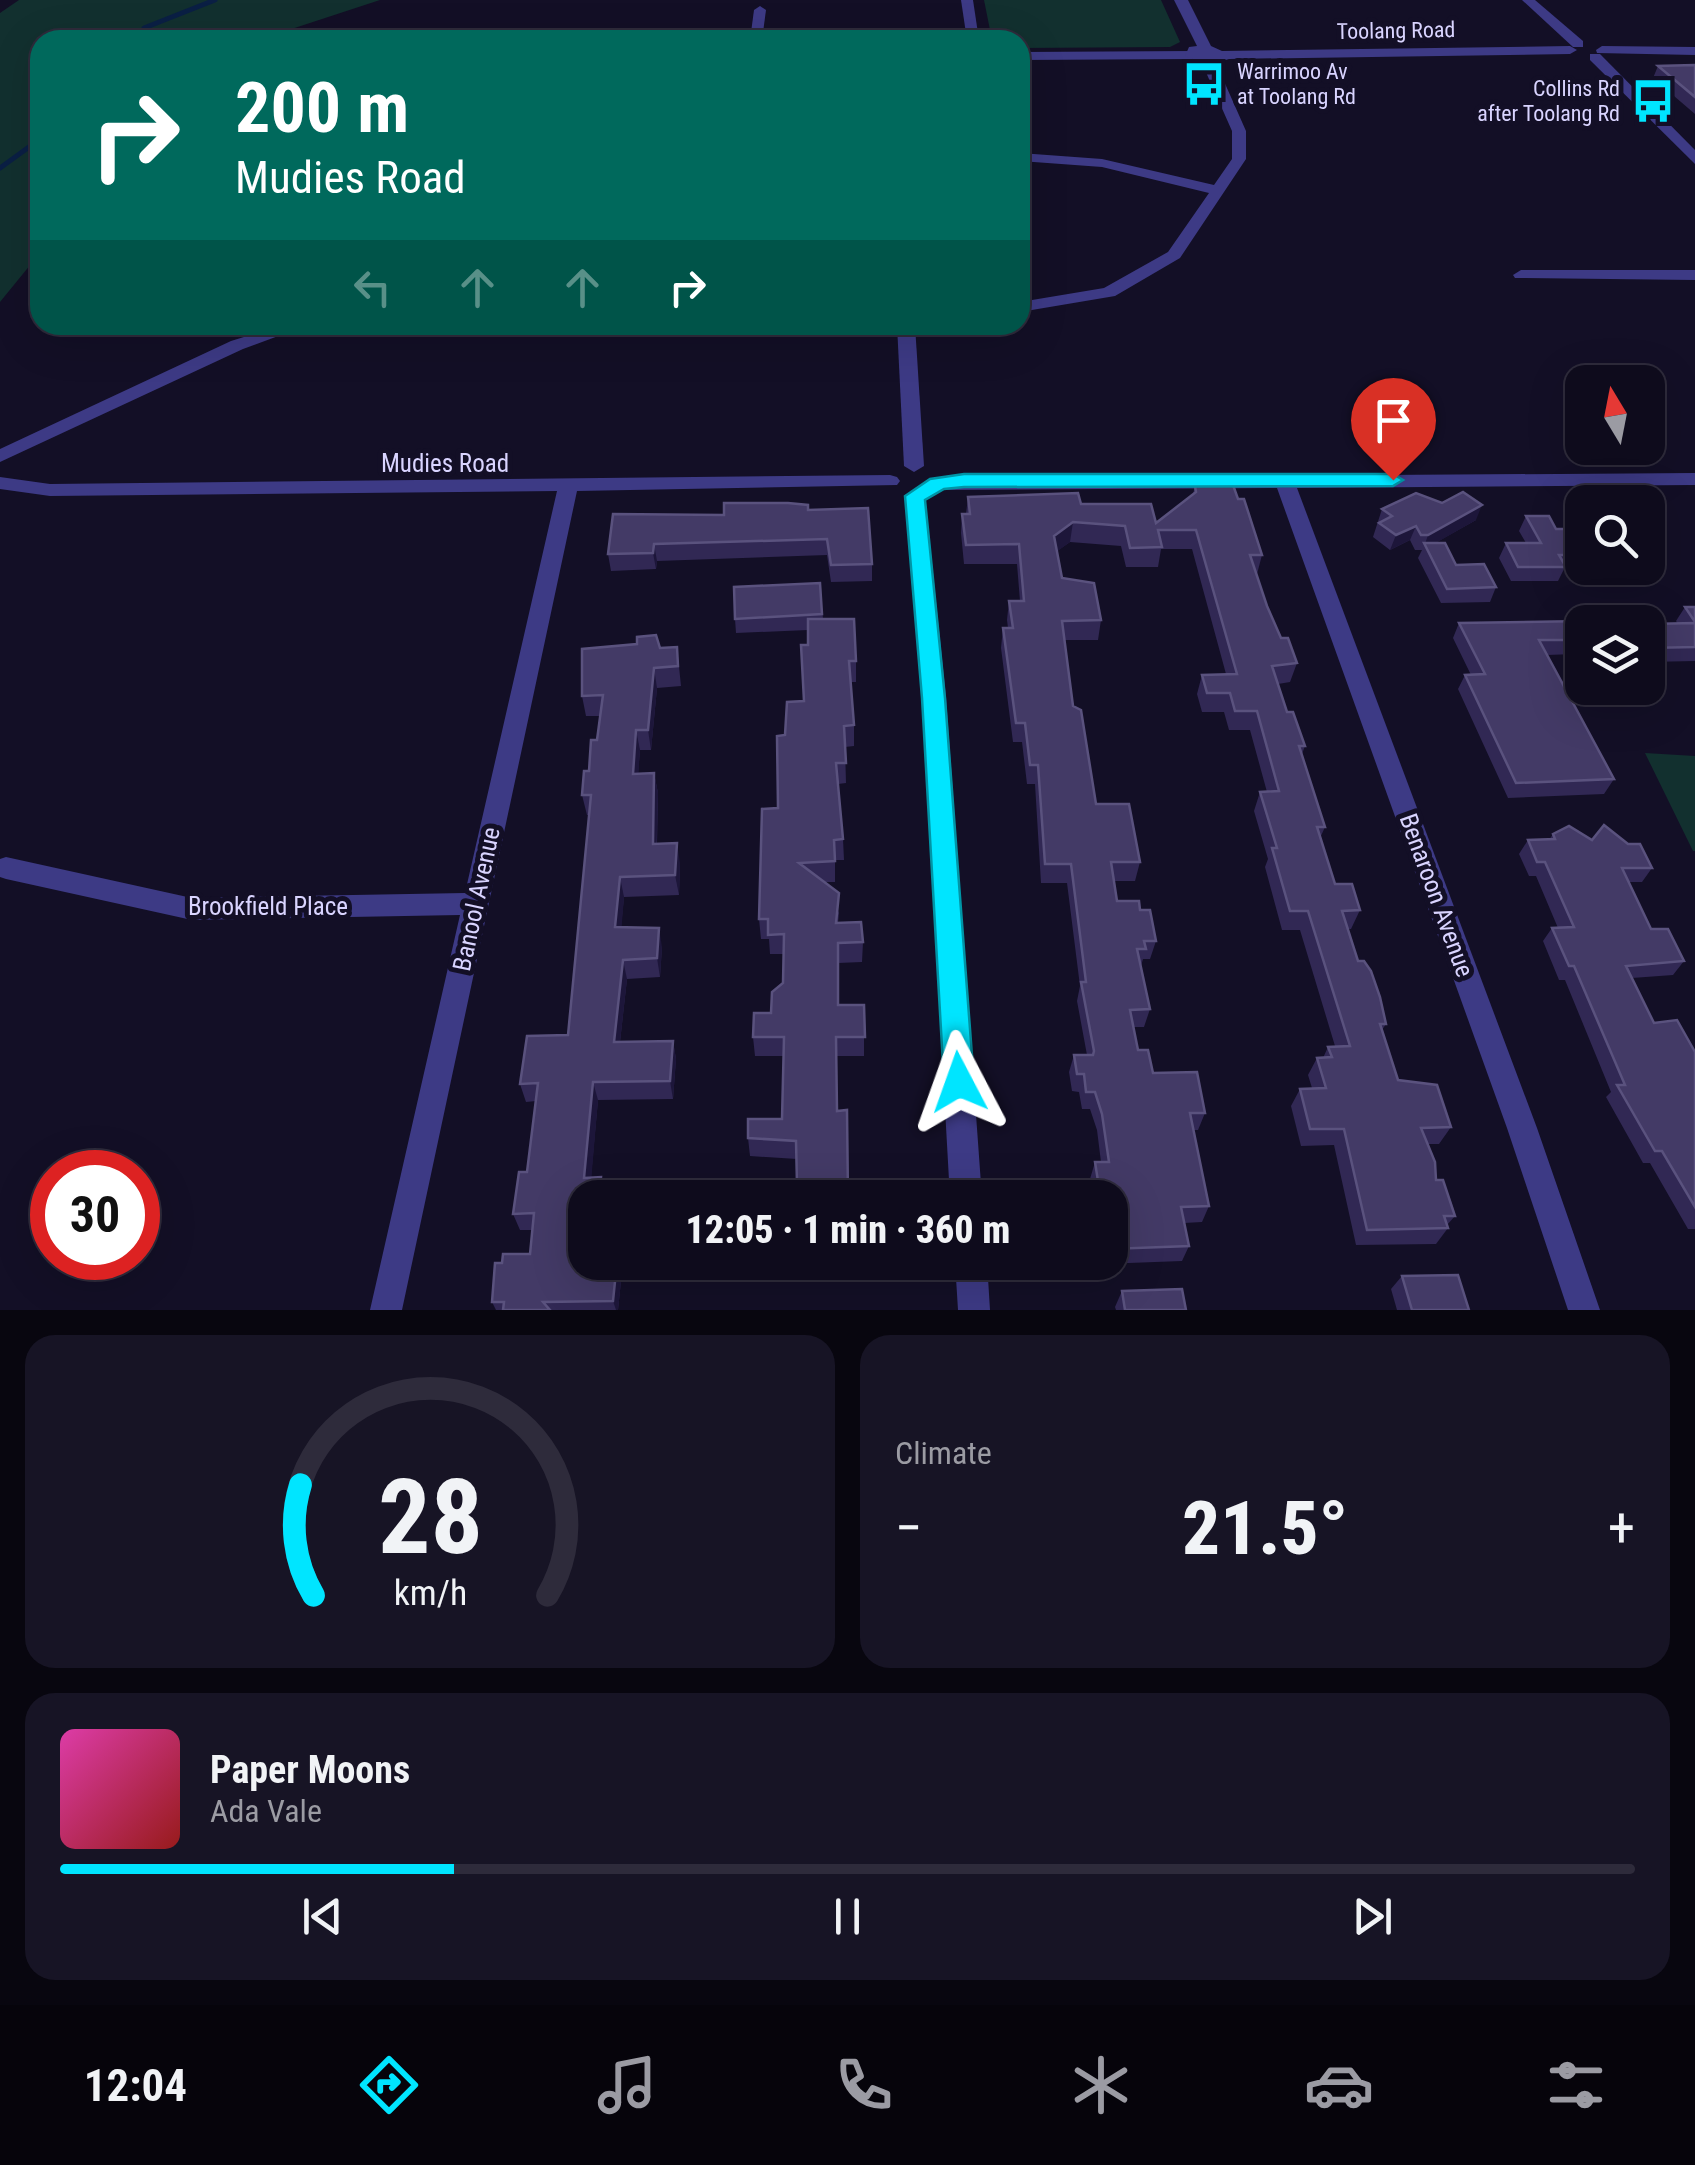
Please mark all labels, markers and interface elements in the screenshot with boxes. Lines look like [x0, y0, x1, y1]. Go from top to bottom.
street label: Toolang Road [1336, 17, 1456, 44]
place label: Warrimoo Av at Toolang Rd [1237, 59, 1356, 109]
bus stop icon: Warrimoo Av at Toolang Rd [1180, 60, 1228, 108]
text: 200 m [235, 67, 409, 149]
icon: right [70, 70, 200, 200]
place label: Collins Rd after Toolang Rd [1477, 76, 1620, 126]
bus stop icon: Collins Rd after Toolang Rd [1629, 77, 1677, 125]
text: Mudies Road [235, 151, 466, 204]
icon: left [345, 260, 400, 315]
icon: ahead [450, 260, 505, 315]
icon: ahead [555, 260, 610, 315]
icon: right [660, 260, 715, 315]
north arrow [1565, 365, 1665, 465]
map controls [1565, 365, 1665, 705]
pin [1351, 378, 1436, 481]
icon: arrive [1366, 393, 1421, 448]
street label: Mudies Road [381, 449, 509, 478]
button: search [1565, 485, 1665, 585]
button: layers [1565, 605, 1665, 705]
street label: Benaroon Avenue [1394, 810, 1480, 981]
street label: Banool Avenue [447, 825, 506, 974]
street label: Brookfield Place [188, 892, 348, 921]
position arrow [907, 1030, 1011, 1134]
speed limit sign: 30 [30, 1150, 160, 1280]
text: 12:05 · 1 min · 360 m [686, 1208, 1010, 1252]
text: Climate [895, 1434, 992, 1472]
text: 28 [377, 1457, 483, 1578]
text: 21.5° [1182, 1484, 1348, 1572]
text: − [895, 1496, 923, 1560]
text: + [1608, 1496, 1635, 1560]
text: km/h [393, 1572, 467, 1614]
text: Paper Moons [210, 1748, 410, 1792]
text: Ada Vale [210, 1792, 322, 1830]
icon: previous [295, 1889, 350, 1944]
icon: pause [820, 1889, 875, 1944]
icon: next [1345, 1889, 1400, 1944]
icon: directions [354, 2050, 424, 2120]
icon: music [592, 2050, 662, 2120]
icon: phone [829, 2050, 899, 2120]
icon: climate [1066, 2050, 1136, 2120]
icon: car [1304, 2050, 1374, 2120]
icon: filters [1541, 2050, 1611, 2120]
text: 12:04 [84, 2059, 187, 2112]

